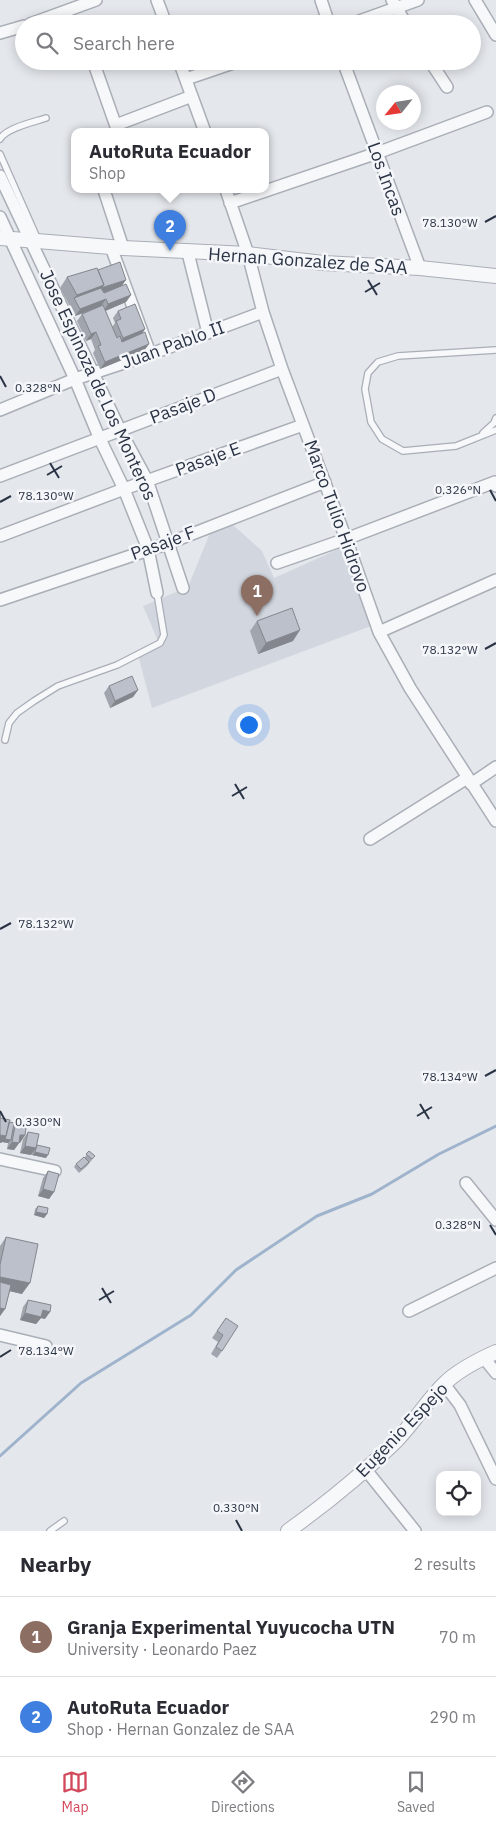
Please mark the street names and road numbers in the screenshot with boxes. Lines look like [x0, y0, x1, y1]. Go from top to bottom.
street label: Los Incas [363, 139, 410, 219]
street label: Hernan Gonzalez de SAA [207, 242, 409, 279]
street label: Jose Espinoza de Los Monteros [35, 266, 162, 504]
street label: Juan Pablo II [118, 315, 227, 374]
street label: Pasaje D [146, 382, 219, 429]
street label: Pasaje E [172, 436, 244, 481]
street label: Marco Tulio Hidrovo [299, 437, 376, 595]
street label: Pasaje F [127, 520, 198, 565]
street label: Eugenio Espejo [351, 1377, 453, 1482]

